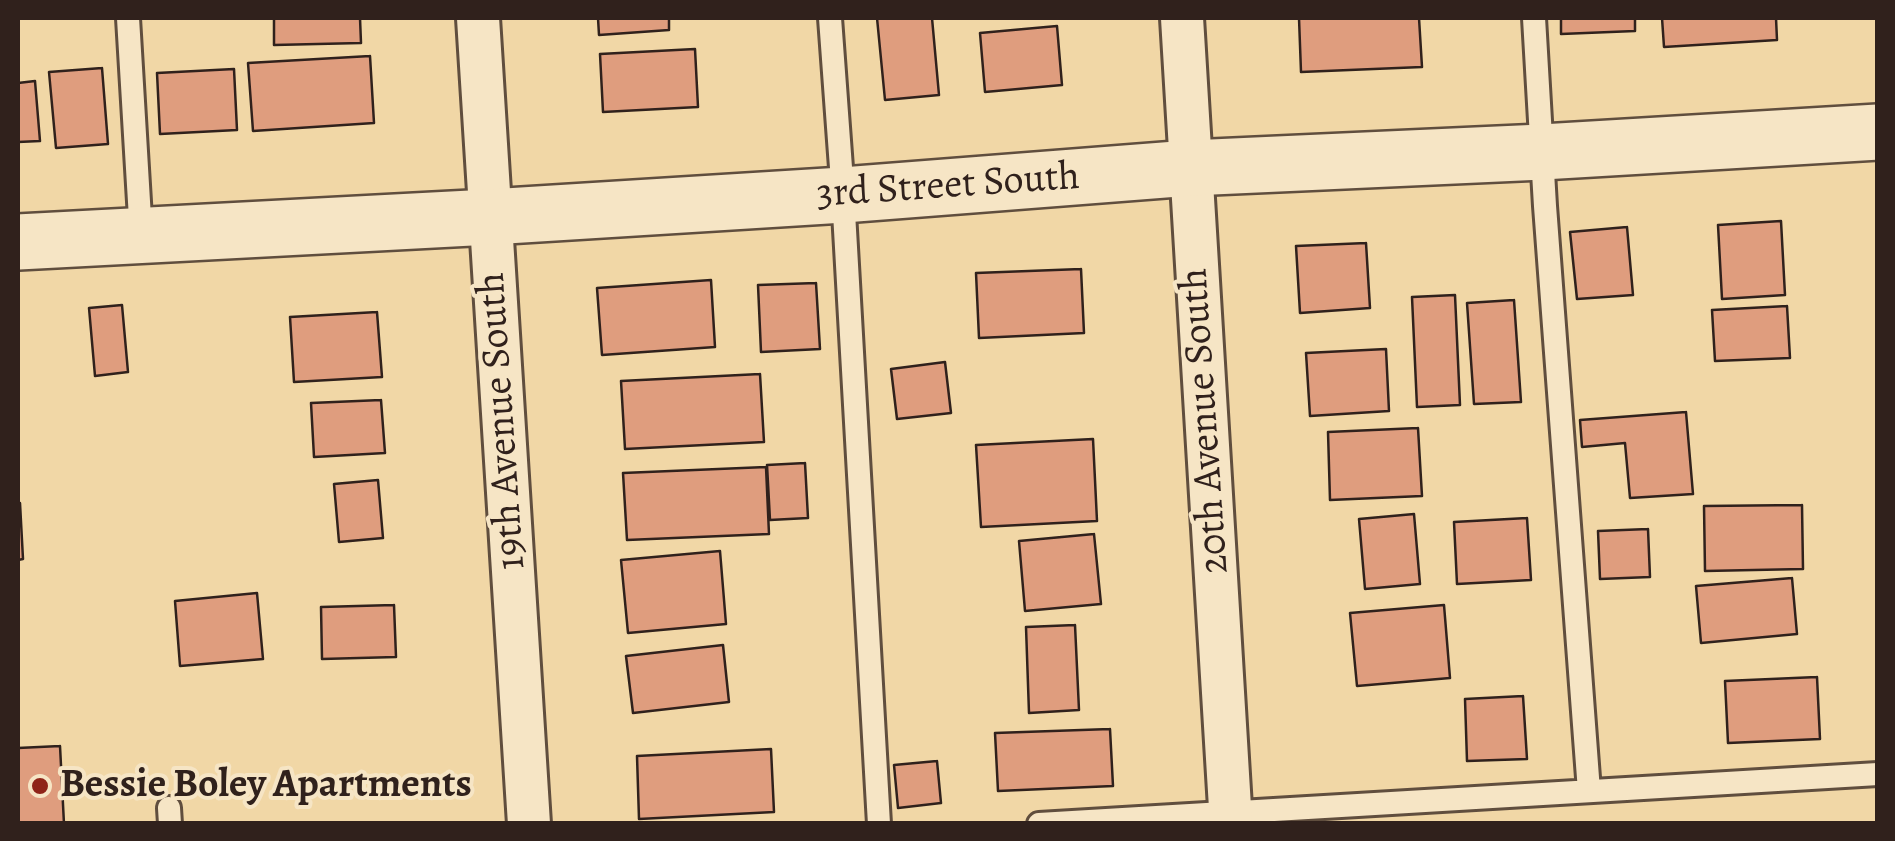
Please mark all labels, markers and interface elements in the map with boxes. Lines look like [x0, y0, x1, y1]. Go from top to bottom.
street label: 3rd Street South [815, 154, 1081, 220]
street label: 20th Avenue South [1171, 267, 1241, 575]
street label: 19th Avenue South [469, 271, 537, 571]
place label: Bessie Boley Apartments [60, 762, 472, 810]
marker: Bessie Boley Apartments [29, 775, 51, 797]

